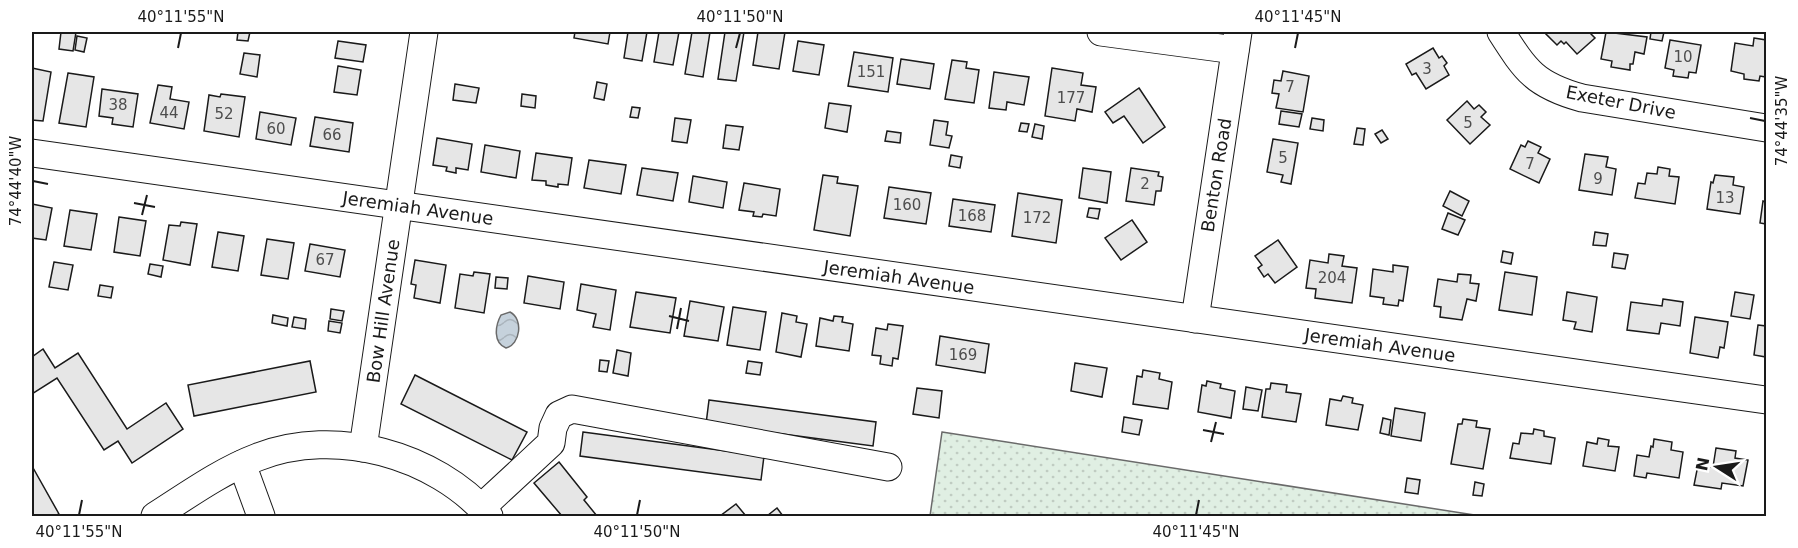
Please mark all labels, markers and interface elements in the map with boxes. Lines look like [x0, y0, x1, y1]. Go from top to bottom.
text: 40°11'55"N [137, 8, 225, 26]
text: 40°11'50"N [696, 8, 784, 26]
text: 40°11'45"N [1254, 8, 1342, 26]
house number: 10 [1673, 48, 1693, 66]
house number: 3 [1422, 60, 1432, 78]
house number: 151 [857, 63, 885, 81]
text: 74°44'35"W [1773, 76, 1791, 166]
house number: 7 [1285, 78, 1295, 96]
street label: Exeter Drive [1564, 81, 1678, 123]
house number: 177 [1057, 89, 1085, 107]
house number: 38 [108, 96, 128, 114]
house number: 44 [159, 104, 179, 122]
house number: 52 [214, 105, 234, 123]
house number: 5 [1463, 114, 1473, 132]
street label: Benton Road [1197, 116, 1235, 234]
house number: 60 [266, 120, 286, 138]
house number: 66 [322, 126, 342, 144]
text: 74°44'40"W [7, 136, 25, 226]
house number: 5 [1278, 149, 1288, 167]
house number: 7 [1525, 155, 1535, 173]
house number: 9 [1593, 170, 1603, 188]
house number: 2 [1140, 175, 1150, 193]
street label: Jeremiah Avenue [340, 187, 495, 229]
house number: 13 [1715, 189, 1735, 207]
house number: 160 [893, 196, 921, 214]
house number: 168 [958, 207, 986, 225]
house number: 172 [1023, 209, 1051, 227]
street label: Bow Hill Avenue [363, 238, 403, 384]
house number: 67 [315, 251, 335, 269]
street label: Jeremiah Avenue [821, 256, 976, 298]
house number: 204 [1318, 269, 1346, 287]
street label: Jeremiah Avenue [1302, 324, 1457, 366]
house number: 169 [949, 346, 977, 364]
north arrow [1687, 437, 1747, 497]
text: N [1692, 455, 1714, 473]
text: 40°11'55"N [35, 523, 123, 541]
text: 40°11'50"N [593, 523, 681, 541]
text: 40°11'45"N [1152, 523, 1240, 541]

